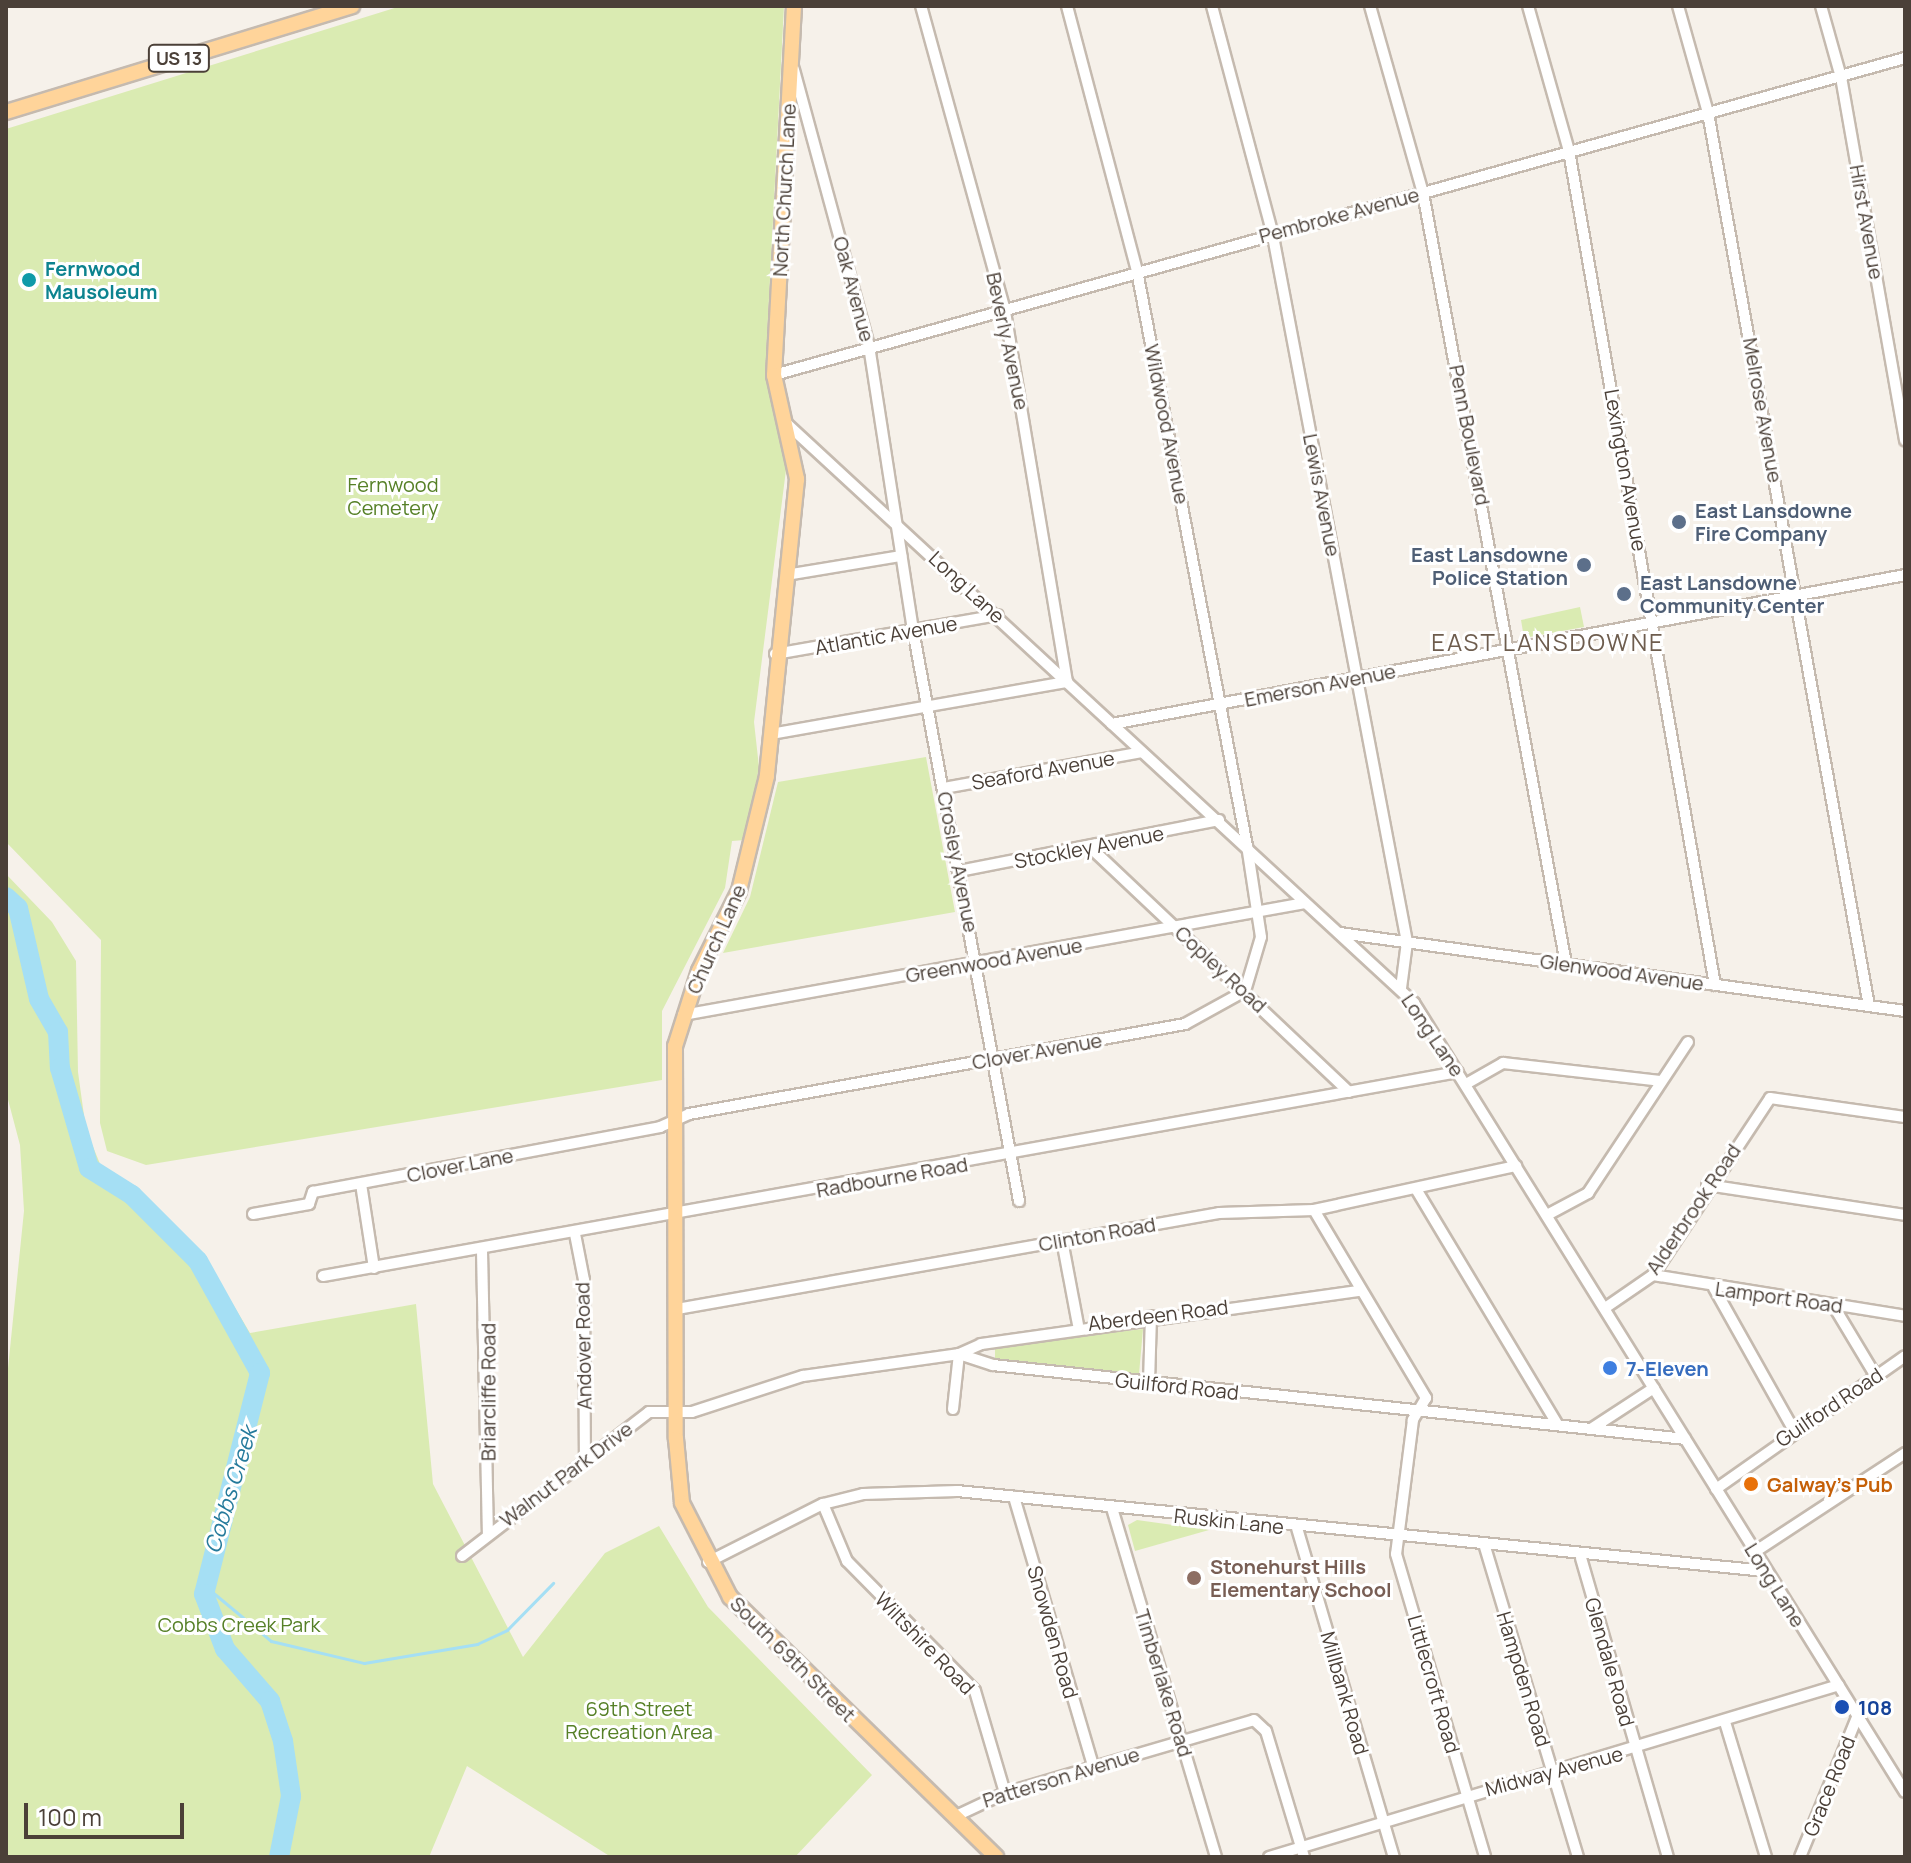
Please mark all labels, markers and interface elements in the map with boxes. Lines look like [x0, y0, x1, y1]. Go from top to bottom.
road number: US 13 [147, 44, 211, 72]
street label: North Church Lane [767, 103, 801, 277]
street label: Hirst Avenue [1845, 163, 1889, 281]
street label: Pembroke Avenue [1256, 182, 1422, 248]
street label: Oak Avenue [828, 234, 880, 344]
place label: Fernwood Mausoleum [45, 256, 157, 303]
street label: Beverly Avenue [982, 270, 1034, 412]
marker: Fernwood Mausoleum [20, 271, 38, 289]
street label: Melrose Avenue [1738, 336, 1788, 484]
street label: Wildwood Avenue [1140, 342, 1194, 506]
street label: Penn Boulevard [1445, 363, 1495, 507]
street label: Lexington Avenue [1600, 387, 1652, 553]
street label: Lewis Avenue [1298, 432, 1346, 558]
park label: Fernwood Cemetery [347, 473, 439, 520]
place label: East Lansdowne Fire Company [1695, 498, 1852, 545]
marker: East Lansdowne Fire Company [1670, 513, 1688, 531]
place label: East Lansdowne Police Station [1411, 542, 1568, 589]
street label: Long Lane [924, 546, 1010, 628]
marker: East Lansdowne Police Station [1575, 556, 1593, 574]
place label: East Lansdowne Community Center [1640, 570, 1824, 617]
marker: East Lansdowne Community Center [1615, 585, 1633, 603]
street label: Atlantic Avenue [813, 611, 959, 659]
district label: EAST LANSDOWNE [1431, 628, 1665, 656]
street label: Emerson Avenue [1242, 659, 1398, 711]
street label: Seaford Avenue [970, 746, 1116, 794]
street label: Crosley Avenue [933, 790, 983, 934]
street label: Stockley Avenue [1012, 821, 1166, 873]
street label: Church Lane [681, 881, 751, 997]
street label: Copley Road [1170, 921, 1272, 1017]
street label: Greenwood Avenue [904, 933, 1084, 987]
street label: Glenwood Avenue [1539, 949, 1705, 995]
street label: Long Lane [1397, 989, 1469, 1081]
street label: Clover Avenue [970, 1028, 1104, 1074]
street label: Alderbrook Road [1641, 1139, 1745, 1279]
street label: Clover Lane [405, 1143, 515, 1187]
street label: Radbourne Road [814, 1152, 970, 1202]
street label: Clinton Road [1037, 1212, 1157, 1256]
street label: Lamport Road [1714, 1276, 1844, 1318]
street label: Andover Road [570, 1282, 596, 1410]
street label: Aberdeen Road [1086, 1294, 1230, 1336]
street label: Briarcliffe Road [476, 1323, 500, 1461]
place label: 7-Eleven [1626, 1356, 1709, 1380]
marker: 7-Eleven [1601, 1359, 1619, 1377]
street label: Guilford Road [1771, 1362, 1887, 1452]
street label: Guilford Road [1114, 1368, 1240, 1404]
street label: Walnut Park Drive [495, 1416, 637, 1532]
water label: Cobbs Creek [199, 1424, 263, 1556]
place label: Galway's Pub [1767, 1472, 1892, 1496]
marker: Galway's Pub [1742, 1475, 1760, 1493]
street label: Ruskin Lane [1173, 1503, 1285, 1539]
street label: Long Lane [1740, 1539, 1810, 1631]
place label: Stonehurst Hills Elementary School [1210, 1554, 1392, 1601]
street label: Snowden Road [1023, 1563, 1083, 1701]
marker: Stonehurst Hills Elementary School [1185, 1569, 1203, 1587]
street label: Wiltshire Road [870, 1587, 980, 1699]
street label: South 69th Street [725, 1591, 861, 1727]
street label: Glendale Road [1580, 1595, 1640, 1729]
street label: Timberlake Road [1130, 1606, 1198, 1760]
street label: Hampden Road [1492, 1608, 1556, 1750]
park label: Cobbs Creek Park [158, 1612, 320, 1636]
street label: Littlecroft Road [1403, 1612, 1465, 1756]
street label: Millbank Road [1316, 1629, 1374, 1757]
place label: 108 [1858, 1695, 1892, 1719]
park label: 69th Street Recreation Area [565, 1697, 713, 1744]
marker: 108 [1833, 1698, 1851, 1716]
street label: Grace Road [1798, 1732, 1860, 1840]
street label: Midway Avenue [1483, 1741, 1625, 1801]
street label: Patterson Avenue [980, 1742, 1142, 1812]
scale bar [28, 1787, 188, 1837]
text: 100 m [38, 1800, 102, 1833]

